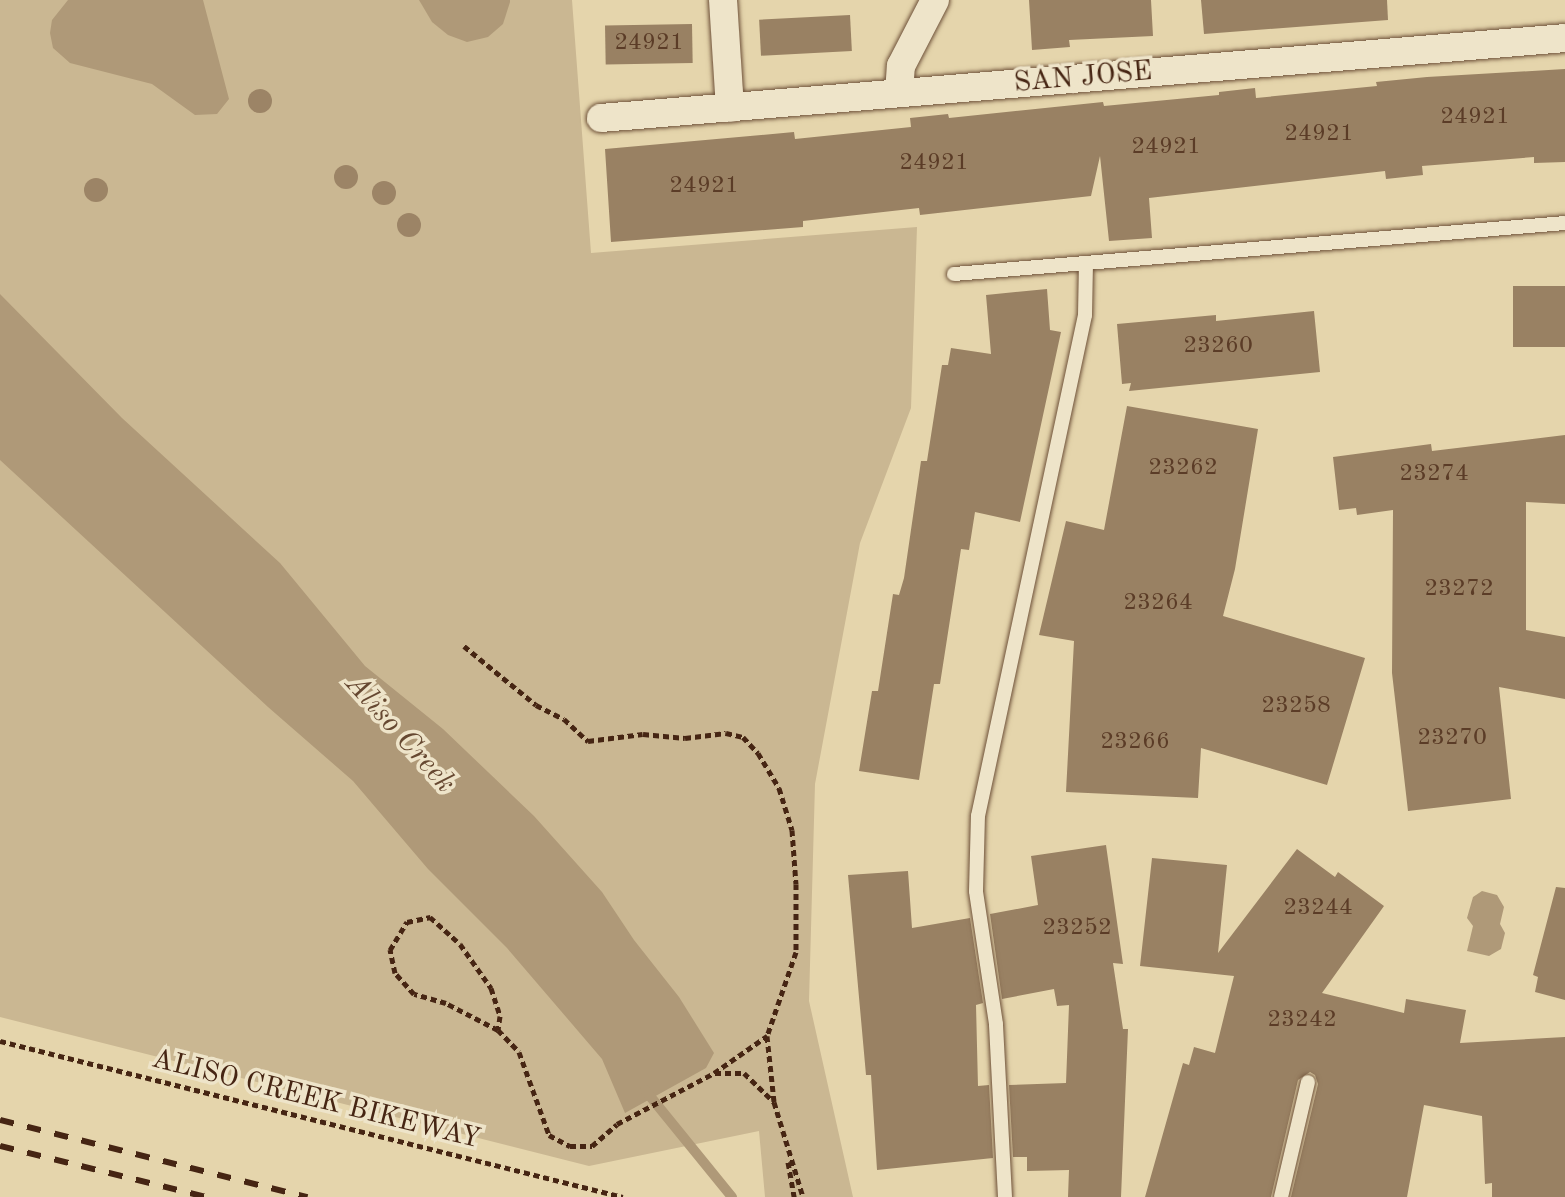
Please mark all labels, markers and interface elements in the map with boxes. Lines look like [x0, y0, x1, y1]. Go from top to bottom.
house number: 24921 [614, 30, 684, 58]
street label: SAN JOSE [1012, 55, 1154, 101]
house number: 24921 [1440, 104, 1510, 132]
house number: 24921 [1284, 121, 1354, 149]
house number: 24921 [1131, 134, 1201, 162]
house number: 24921 [899, 150, 969, 178]
house number: 24921 [669, 173, 739, 201]
house number: 23260 [1183, 333, 1253, 361]
house number: 23262 [1148, 455, 1218, 483]
house number: 23274 [1399, 461, 1469, 489]
house number: 23272 [1424, 576, 1494, 604]
house number: 23264 [1123, 590, 1193, 618]
water label: Aliso Creek [337, 667, 463, 801]
house number: 23258 [1261, 693, 1331, 721]
house number: 23270 [1417, 725, 1487, 753]
house number: 23266 [1100, 729, 1170, 757]
house number: 23244 [1283, 895, 1353, 923]
house number: 23252 [1042, 915, 1112, 943]
house number: 23242 [1267, 1007, 1337, 1035]
street label: ALISO CREEK BIKEWAY [148, 1043, 484, 1157]

